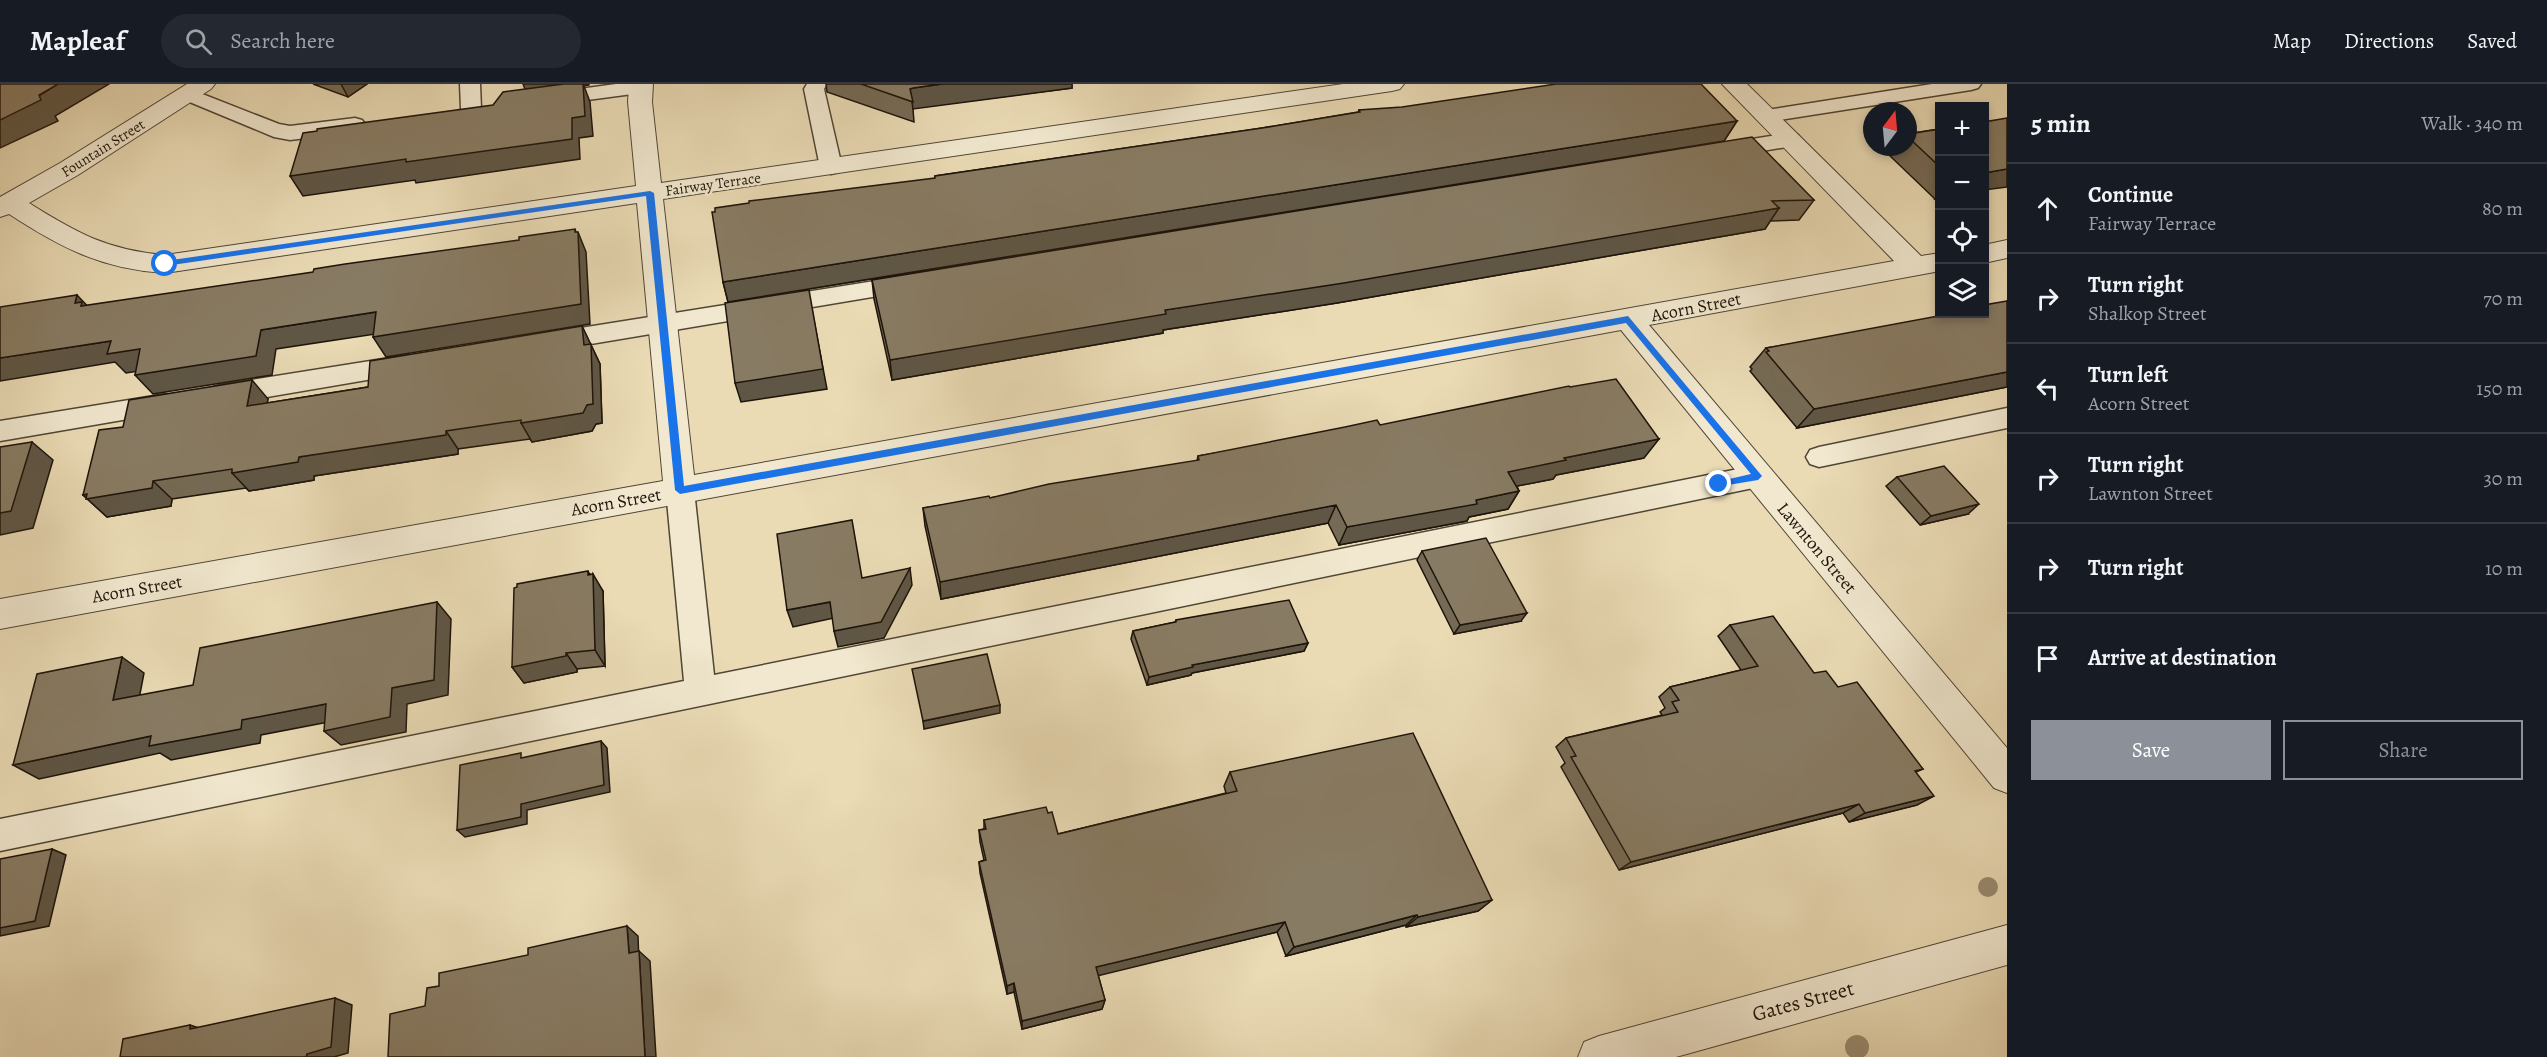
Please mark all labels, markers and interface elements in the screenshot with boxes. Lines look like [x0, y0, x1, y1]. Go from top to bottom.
search box [161, 14, 581, 68]
text: Mapleaf [30, 22, 125, 60]
icon: search [182, 25, 215, 58]
text: Search here [230, 26, 335, 56]
text: Map [2273, 27, 2311, 55]
text: Directions [2344, 27, 2434, 55]
text: Saved [2467, 27, 2517, 55]
north arrow [1863, 102, 1917, 156]
map controls [1935, 102, 1989, 318]
button: + [1935, 102, 1989, 156]
text: 5 min [2031, 106, 2091, 141]
text: Walk · 340 m [2421, 110, 2523, 137]
street label: Fountain Street [57, 114, 149, 182]
button: − [1935, 156, 1989, 210]
street label: Fairway Terrace [664, 167, 762, 201]
text: Continue [2088, 180, 2173, 210]
icon: ahead [2031, 192, 2064, 225]
text: 80 m [2482, 195, 2523, 222]
button: locate [1935, 210, 1989, 264]
text: Fairway Terrace [2088, 210, 2216, 237]
route start [151, 250, 177, 276]
button: layers [1935, 264, 1989, 318]
text: Turn right [2088, 270, 2184, 300]
icon: right [2031, 282, 2064, 315]
text: 70 m [2483, 285, 2523, 312]
street label: Acorn Street [1648, 287, 1743, 328]
text: Shalkop Street [2088, 300, 2206, 327]
text: Turn left [2088, 360, 2168, 390]
icon: left [2031, 372, 2064, 405]
text: 150 m [2476, 375, 2523, 402]
text: Acorn Street [2088, 390, 2189, 417]
text: Turn right [2088, 450, 2184, 480]
icon: right [2031, 462, 2064, 495]
text: 30 m [2483, 465, 2523, 492]
route end [1705, 470, 1731, 496]
text: Lawnton Street [2088, 480, 2213, 507]
street label: Acorn Street [568, 482, 663, 522]
street label: Lawnton Street [1772, 497, 1862, 599]
icon: right [2031, 552, 2064, 585]
text: Turn right [2088, 553, 2184, 583]
text: 10 m [2485, 555, 2523, 582]
street label: Acorn Street [89, 569, 184, 609]
icon: arrive [2031, 642, 2064, 675]
text: Arrive at destination [2088, 643, 2277, 673]
button: Save [2031, 720, 2271, 780]
button: Share [2283, 720, 2523, 780]
street label: Gates Street [1749, 974, 1857, 1028]

